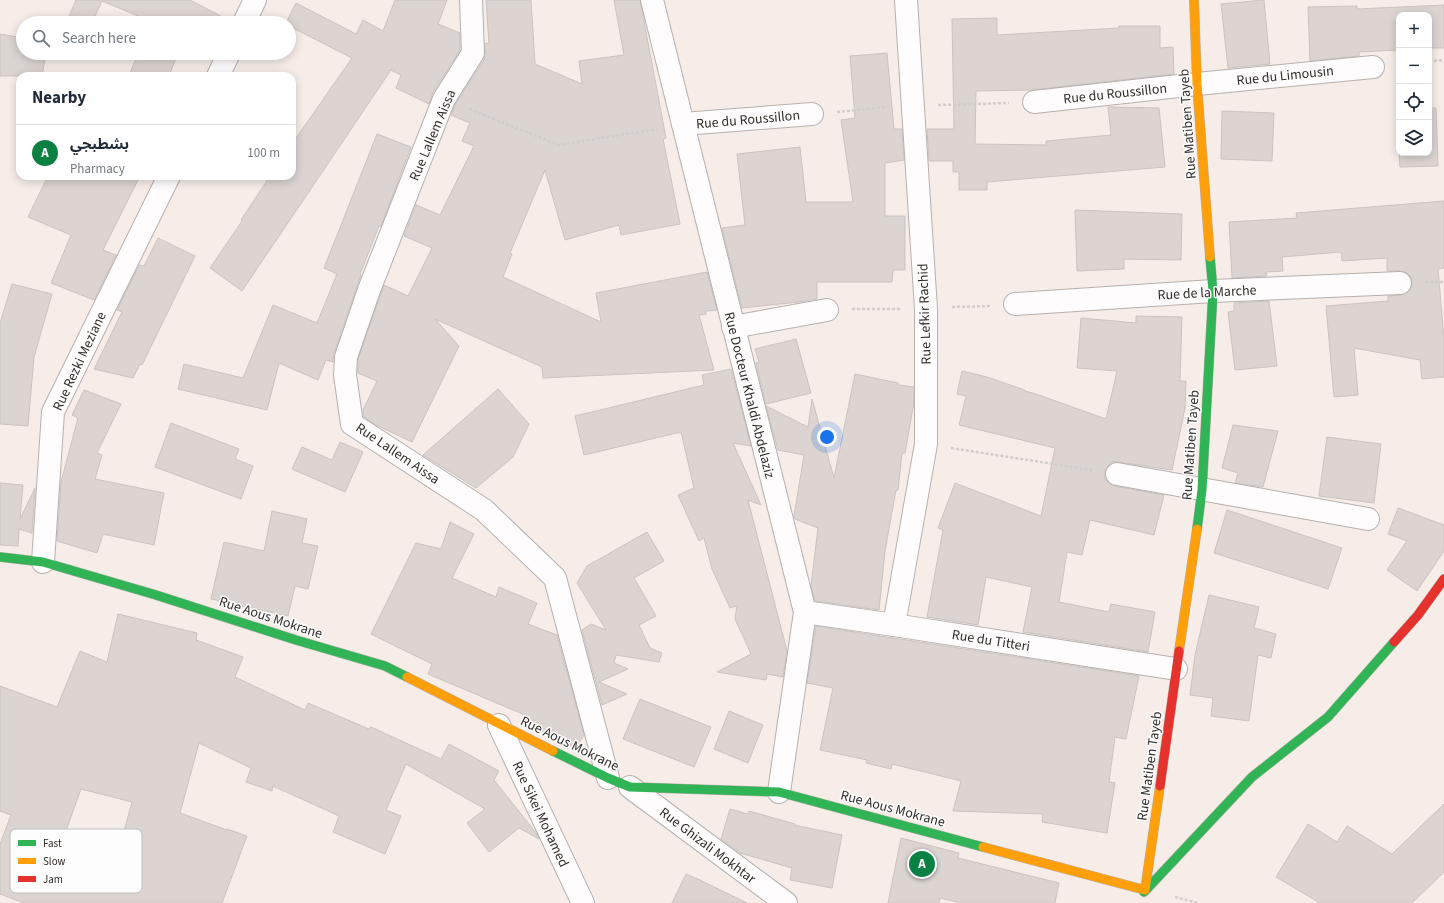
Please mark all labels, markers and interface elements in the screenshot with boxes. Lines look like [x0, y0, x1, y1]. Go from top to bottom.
map controls [1396, 12, 1432, 156]
button: + [1396, 12, 1432, 48]
search box [16, 16, 296, 60]
icon: search [30, 27, 52, 49]
text: Search here [62, 28, 136, 49]
button: − [1396, 48, 1432, 84]
street label: Rue du Limousin [1236, 61, 1335, 91]
street label: Rue Matiben Tayeb [1174, 68, 1202, 180]
street label: Rue du Roussillon [1062, 79, 1168, 109]
button: locate [1396, 84, 1432, 120]
text: Nearby [32, 86, 86, 110]
street label: Rue Lallem Aissa [405, 87, 461, 184]
street label: Rue du Roussillon [695, 105, 801, 134]
button: layers [1396, 120, 1432, 156]
text: بشطبجي [70, 134, 129, 155]
text: A [41, 144, 49, 162]
text: 100 m [247, 144, 280, 162]
text: Pharmacy [70, 160, 125, 178]
street label: Rue Lefkir Rachid [913, 263, 937, 365]
street label: Rue de la Marche [1157, 280, 1257, 306]
street label: Rue Rezki Meziane [48, 308, 112, 414]
street label: Rue Docteur Khaldi Abdelaziz [719, 310, 779, 481]
street label: Rue Matiben Tayeb [1177, 389, 1205, 501]
street label: Rue Lallem Aissa [351, 418, 443, 489]
your location [817, 427, 837, 447]
street label: Rue Aous Mokrane [216, 592, 325, 644]
street label: Rue du Titteri [950, 625, 1031, 657]
street label: Rue Matiben Tayeb [1132, 710, 1168, 822]
street label: Rue Aous Mokrane [517, 711, 622, 777]
street label: Rue Sikei Mohamed [507, 758, 573, 871]
street label: Rue Aous Mokrane [838, 785, 947, 833]
street label: Rue Ghizali Mokhtar [655, 803, 760, 889]
legend [10, 829, 142, 893]
text: Fast [43, 836, 62, 851]
pin: A [909, 849, 935, 879]
text: Slow [43, 854, 66, 869]
text: Jam [43, 872, 63, 887]

